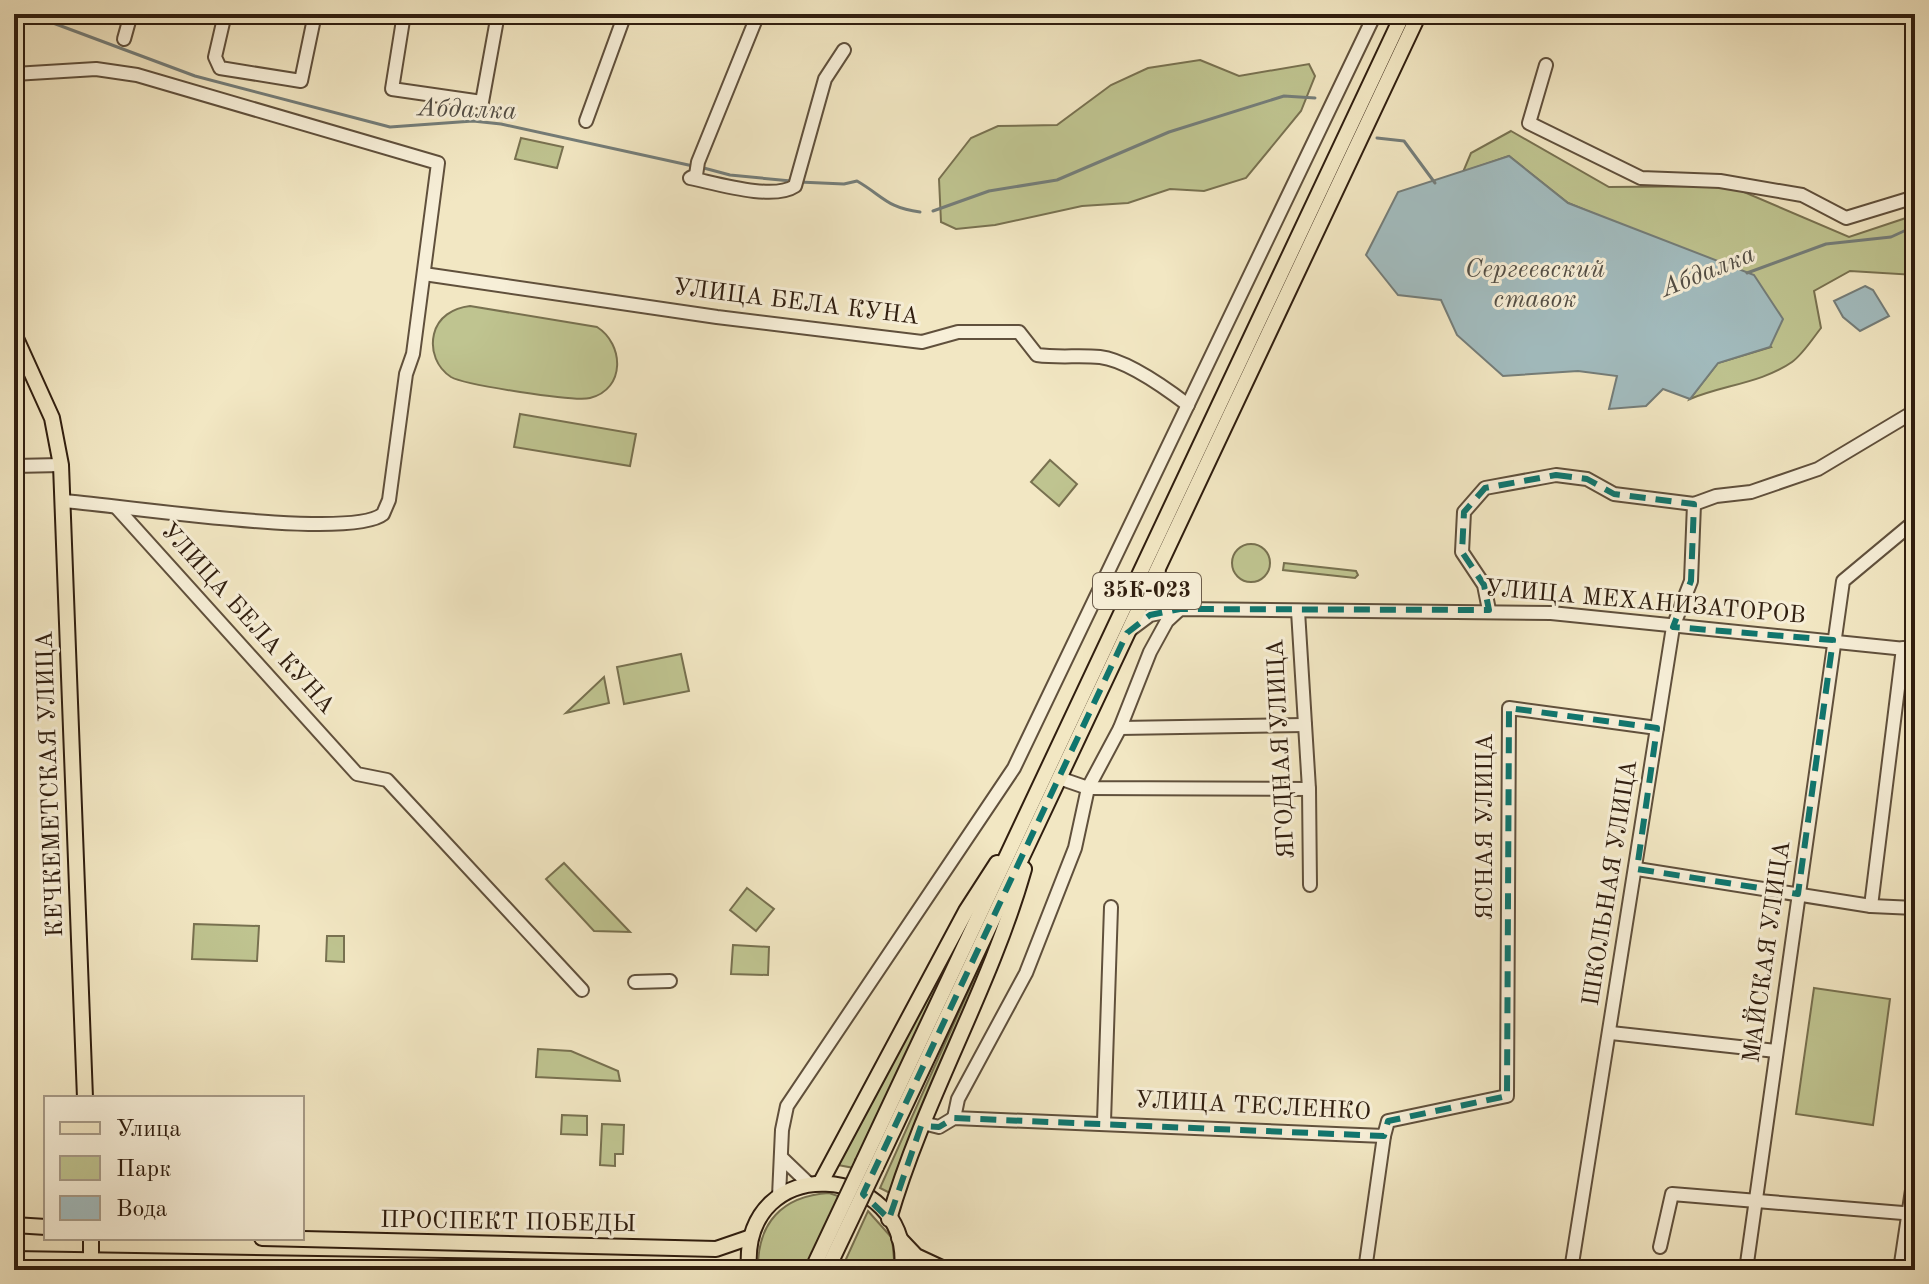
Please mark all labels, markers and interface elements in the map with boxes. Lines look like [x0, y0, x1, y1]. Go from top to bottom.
water label: Абдалка [415, 95, 517, 125]
water label: Абдалка [1655, 241, 1759, 303]
water label: Сергеевский ставок [1465, 257, 1605, 313]
street label: УЛИЦА БЕЛА КУНА [672, 276, 920, 330]
street label: УЛИЦА БЕЛА КУНА [155, 519, 339, 719]
road number: 35К-023 [1093, 573, 1201, 609]
street label: УЛИЦА МЕХАНИЗАТОРОВ [1484, 577, 1806, 629]
street label: КЕЧКЕМЕТСКАЯ УЛИЦА [34, 630, 68, 938]
street label: ЯГОДНАЯ УЛИЦА [1264, 638, 1300, 860]
street label: ЯСНАЯ УЛИЦА [1474, 733, 1498, 921]
street label: ШКОЛЬНАЯ УЛИЦА [1580, 758, 1642, 1008]
street label: МАЙСКАЯ УЛИЦА [1736, 839, 1795, 1065]
street label: УЛИЦА ТЕСЛЕНКО [1135, 1089, 1371, 1125]
legend [44, 1096, 304, 1240]
text: Улица [116, 1118, 181, 1142]
text: Парк [116, 1158, 171, 1182]
text: Вода [116, 1198, 168, 1222]
street label: ПРОСПЕКТ ПОБЕДЫ [380, 1209, 636, 1237]

